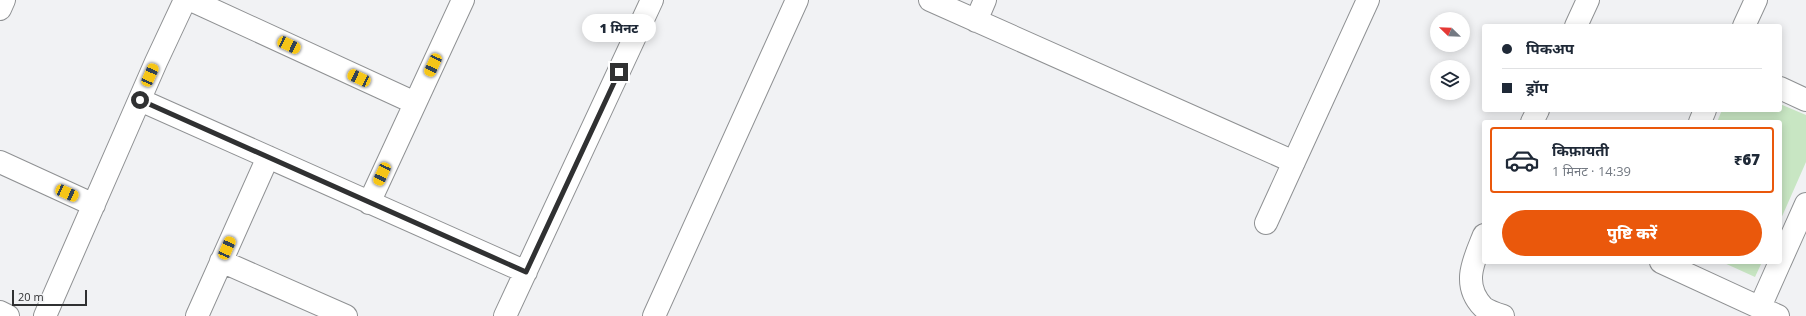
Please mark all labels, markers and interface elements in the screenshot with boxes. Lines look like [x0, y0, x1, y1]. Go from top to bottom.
north arrow [1430, 12, 1470, 52]
map controls [1430, 12, 1470, 100]
callout: 1 मिनट [582, 14, 656, 42]
text: 1 मिनट [600, 19, 638, 37]
car [276, 34, 302, 56]
text: पिकअप [1526, 38, 1574, 58]
car [422, 52, 444, 78]
button: layers [1430, 60, 1470, 100]
car [140, 62, 160, 88]
route end [610, 63, 628, 81]
car [346, 67, 372, 89]
text: ड्रॉप [1526, 77, 1548, 97]
route start [131, 91, 149, 109]
text: किफ़ायती [1552, 140, 1609, 160]
icon: car [1504, 142, 1540, 178]
text: ₹67 [1734, 149, 1760, 169]
car [371, 161, 393, 187]
text: 1 मिनट · 14:39 [1552, 162, 1631, 180]
car [54, 183, 80, 203]
button: पुष्टि करें [1502, 210, 1762, 256]
car [217, 235, 237, 261]
scale bar [12, 288, 87, 307]
text: 20 m [18, 289, 44, 304]

